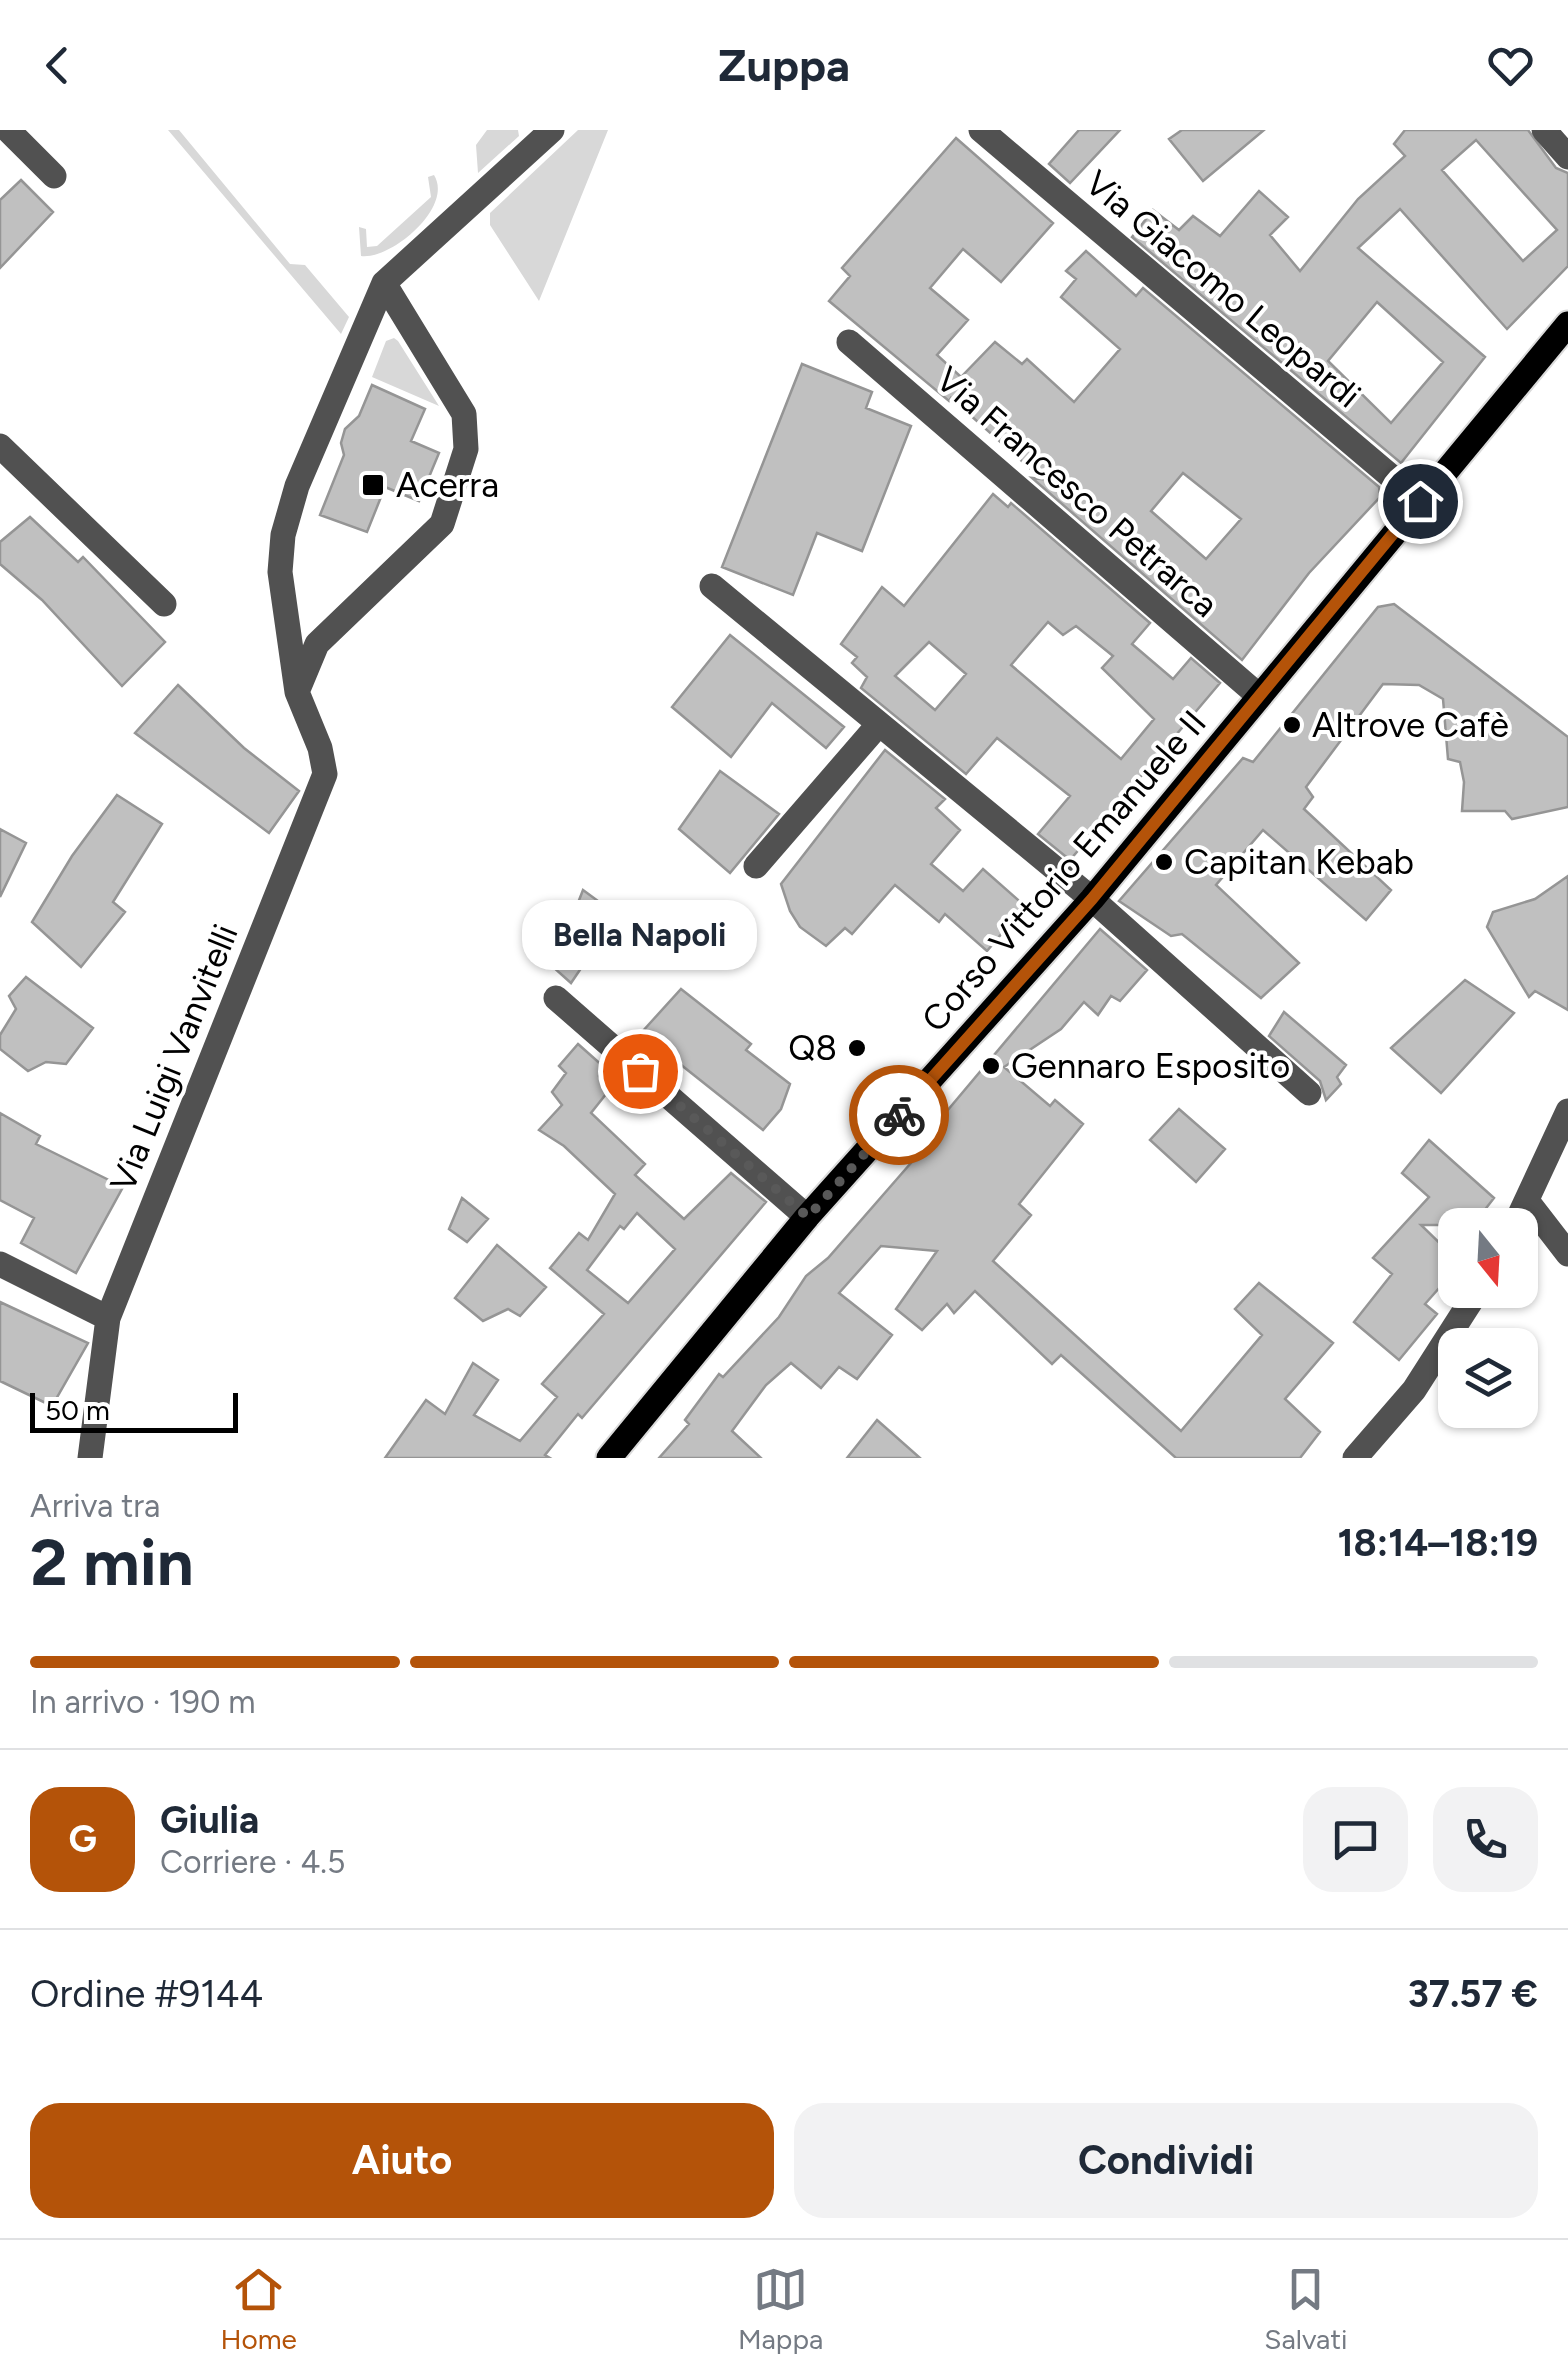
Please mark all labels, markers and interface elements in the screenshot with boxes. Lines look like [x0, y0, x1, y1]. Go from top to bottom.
icon: back [30, 38, 85, 93]
text: Zuppa [718, 38, 850, 92]
icon: heart [1483, 38, 1538, 93]
street label: Via Giacomo Leopardi [1077, 162, 1369, 416]
street label: Via Francesco Petrarca [928, 358, 1226, 626]
pin [1378, 459, 1463, 544]
place label: Acerra [396, 464, 499, 506]
marker: Acerra [360, 472, 386, 498]
icon: home [1393, 474, 1448, 529]
street label: Corso Vittorio Emanuele II [913, 702, 1215, 1040]
place label: Altrove Cafè [1312, 704, 1509, 746]
marker: Altrove Cafè [1281, 714, 1303, 736]
place label: Capitan Kebab [1184, 841, 1414, 883]
marker: Capitan Kebab [1153, 851, 1175, 873]
callout: Bella Napoli [522, 901, 758, 971]
text: Bella Napoli [553, 916, 726, 954]
street label: Via Luigi Vanvitelli [101, 918, 247, 1198]
place label: Q8 [788, 1027, 837, 1069]
pin [598, 1029, 683, 1114]
marker: Q8 [846, 1037, 868, 1059]
icon: bag [613, 1044, 668, 1099]
place label: Gennaro Esposito [1011, 1045, 1290, 1087]
marker: Gennaro Esposito [980, 1055, 1002, 1077]
courier [849, 1065, 949, 1165]
icon: bike [872, 1088, 927, 1143]
north arrow [1438, 1208, 1538, 1308]
map controls [1438, 1208, 1538, 1428]
button: layers [1438, 1328, 1538, 1428]
scale bar [30, 1388, 238, 1432]
text: 50 m [45, 1393, 110, 1427]
text: Arriva tra [30, 1487, 160, 1525]
text: 18:14–18:19 [1337, 1520, 1538, 1566]
text: 2 min [30, 1523, 194, 1601]
text: In arrivo · 190 m [30, 1683, 256, 1721]
button: chat [1303, 1787, 1408, 1892]
button: phone [1433, 1787, 1538, 1892]
text: Giulia [160, 1797, 259, 1843]
text: G [68, 1816, 97, 1862]
text: Corriere · 4.5 [160, 1843, 345, 1881]
text: Ordine #9144 [30, 1971, 263, 2017]
text: 37.57 € [1408, 1971, 1538, 2017]
button: Aiuto [30, 2103, 774, 2218]
button: Condividi [794, 2103, 1538, 2218]
tab: Home [221, 2262, 297, 2356]
tab: Mappa [738, 2262, 823, 2356]
tab: Salvati [1264, 2262, 1347, 2356]

